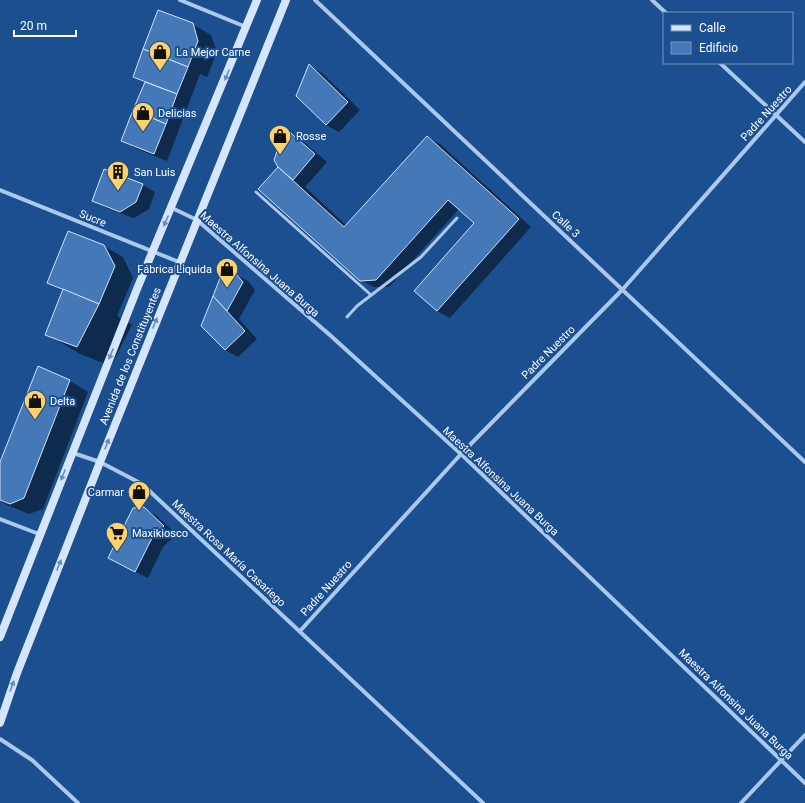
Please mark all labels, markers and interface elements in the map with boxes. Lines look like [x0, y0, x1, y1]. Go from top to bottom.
scale bar [14, 12, 76, 38]
legend [663, 12, 793, 64]
text: 20 m [20, 19, 47, 33]
text: Calle [699, 21, 726, 35]
shop icon: La Mejor Carne [147, 39, 173, 72]
text: Edificio [699, 41, 738, 55]
place label: La Mejor Carne [176, 46, 250, 59]
one-way arrow [223, 69, 229, 81]
street label: Padre Nuestro [738, 83, 795, 144]
shop icon: Delicias [130, 100, 156, 133]
place label: Delicias [158, 107, 197, 120]
shop icon: Rosse [267, 123, 293, 156]
place label: Rosse [296, 130, 326, 143]
building icon: San Luis [105, 159, 131, 192]
place label: San Luis [134, 166, 176, 179]
street label: Sucre [77, 207, 108, 230]
street label: Calle 3 [549, 208, 582, 240]
street label: Maestra Alfonsina Juana Burga [197, 209, 322, 320]
one-way arrow [163, 215, 169, 227]
shop icon: Fábrica Liquida [214, 256, 240, 289]
place label: Fábrica Liquida [137, 263, 212, 276]
street label: Avenida de los Constituyentes [97, 285, 164, 427]
one-way arrow [153, 316, 159, 328]
street label: Padre Nuestro [519, 323, 578, 382]
one-way arrow [108, 348, 114, 359]
shop icon: Delta [22, 388, 48, 421]
place label: Delta [50, 395, 75, 408]
street label: Maestra Alfonsina Juana Burga [440, 424, 561, 539]
one-way arrow [104, 438, 110, 449]
one-way arrow [59, 469, 65, 481]
shop icon: Carmar [126, 479, 152, 512]
place label: Carmar [88, 486, 124, 499]
street label: Maestra Rosa María Casariego [169, 497, 288, 609]
supermarket icon: Maxikiosco [104, 520, 130, 553]
place label: Maxikiosco [132, 527, 188, 540]
one-way arrow [57, 558, 63, 570]
street label: Padre Nuestro [298, 558, 355, 619]
street label: Maestra Alfonsina Juana Burga [676, 646, 795, 762]
one-way arrow [9, 679, 15, 691]

